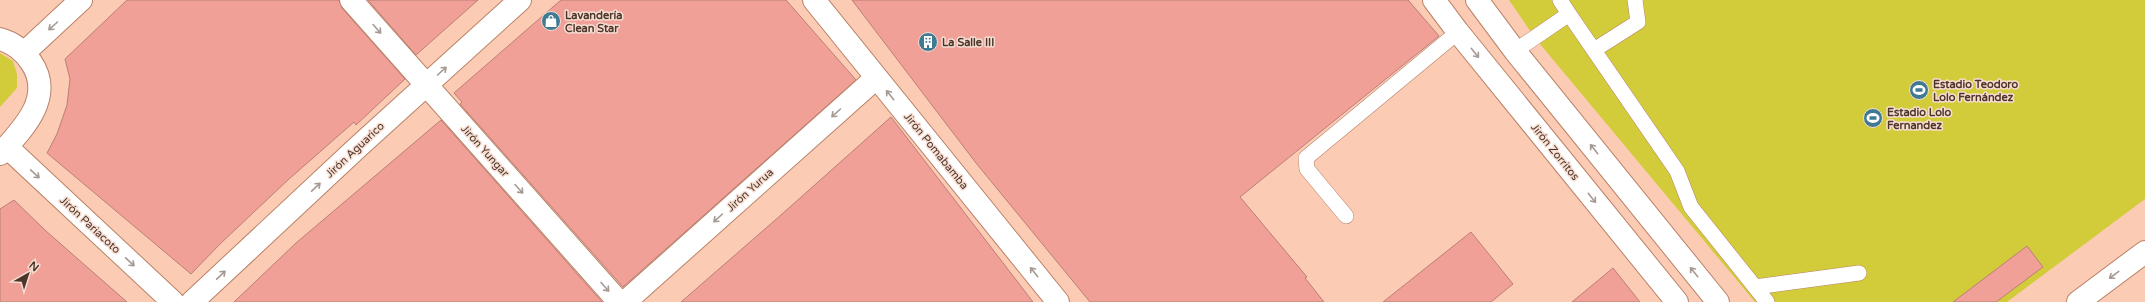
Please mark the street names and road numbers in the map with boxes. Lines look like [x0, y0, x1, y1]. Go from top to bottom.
street label: Jirón Pomabamba [901, 110, 971, 192]
street label: Jirón Aguarico [323, 119, 387, 181]
street label: Jirón Zorritos [1528, 121, 1582, 183]
street label: Jirón Yungar [458, 122, 512, 180]
street label: Jirón Yurua [724, 166, 776, 214]
street label: Jirón Pariacoto [57, 194, 123, 257]

